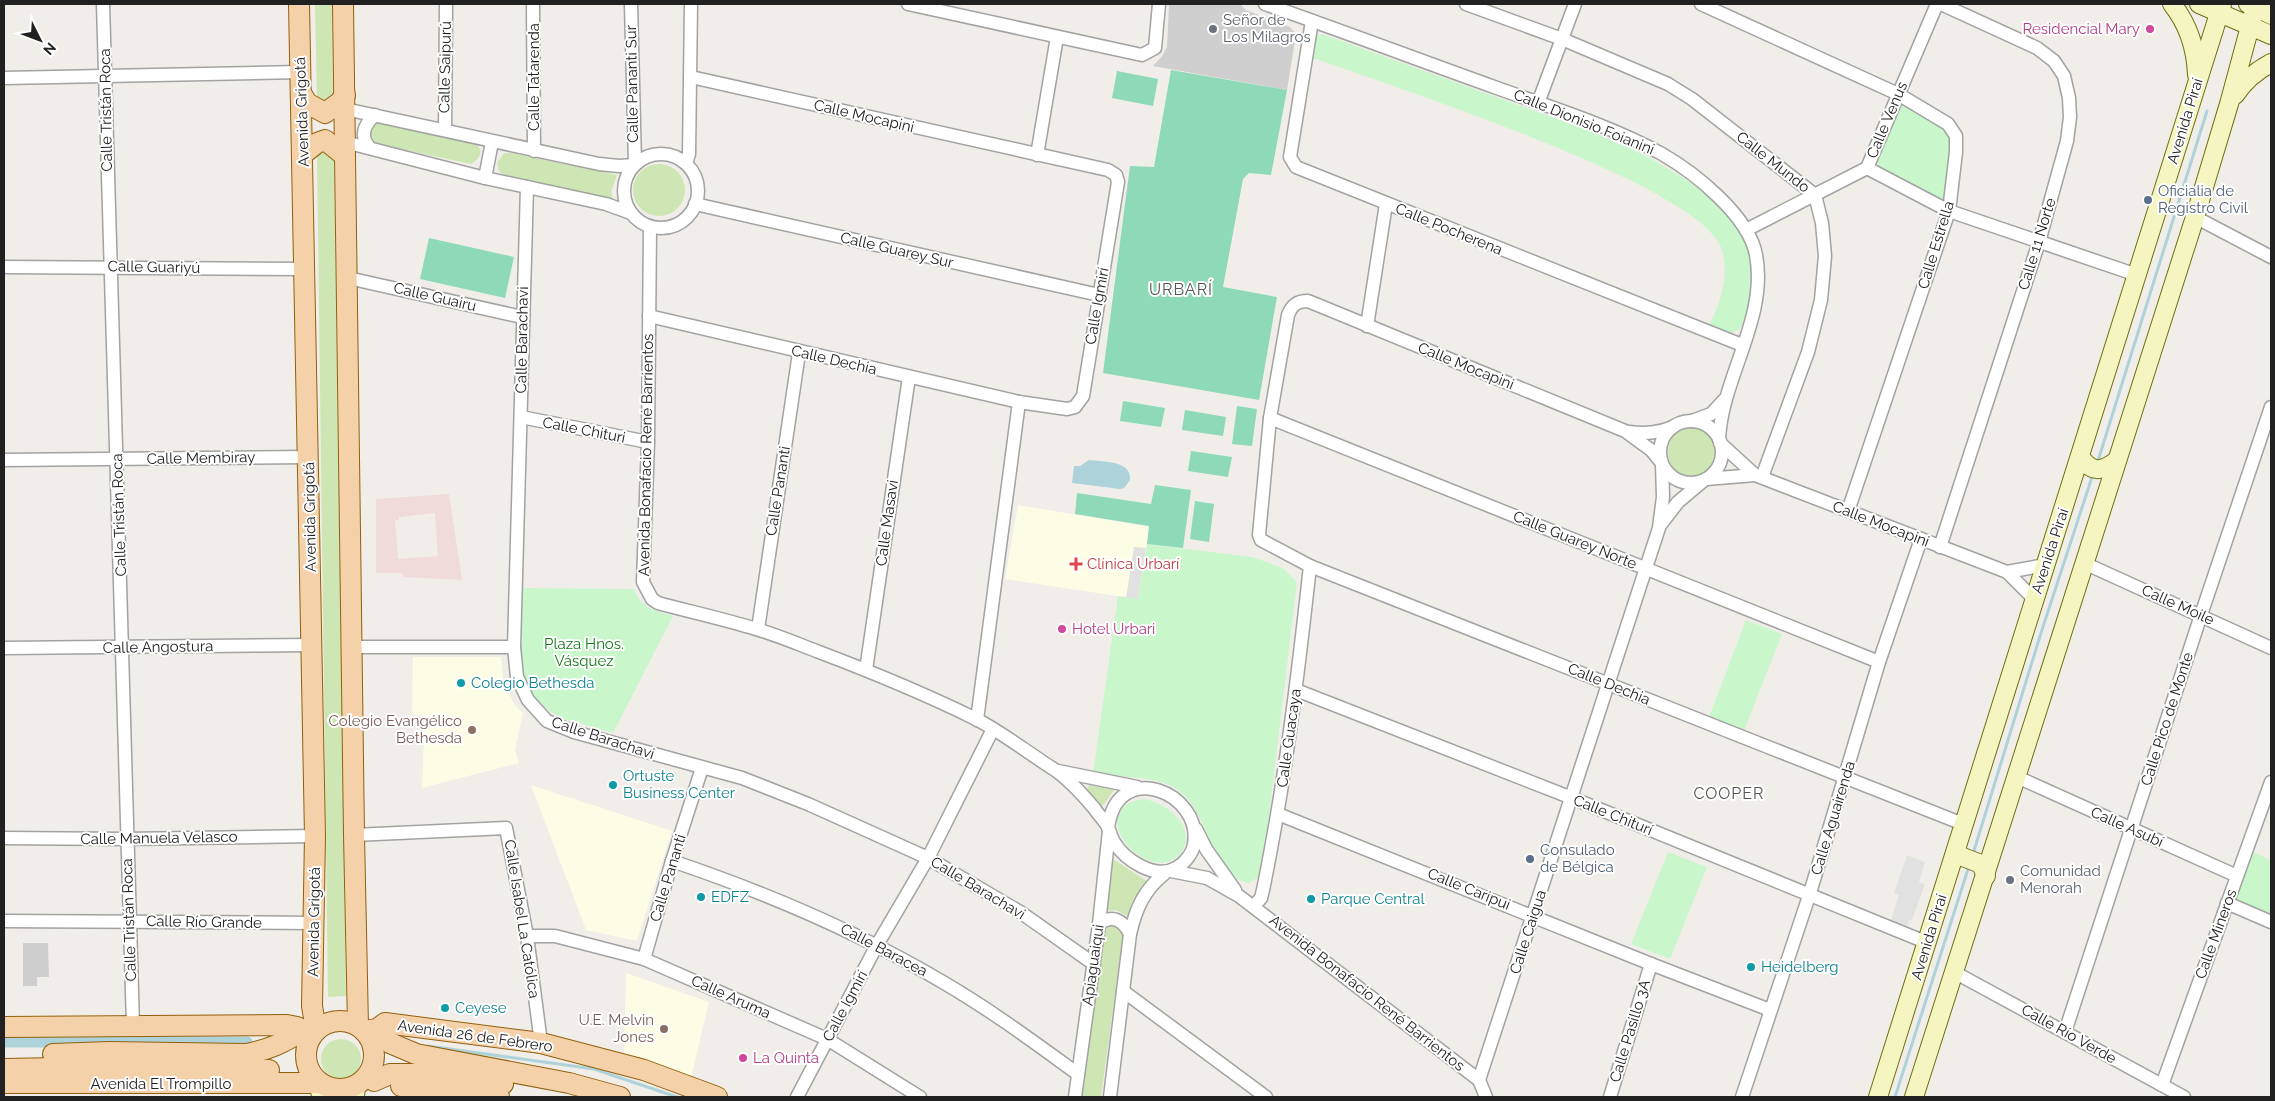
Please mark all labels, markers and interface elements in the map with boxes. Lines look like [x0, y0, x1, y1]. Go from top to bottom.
place label: Señor de Los Milagros [1223, 11, 1311, 46]
north arrow [15, 15, 65, 65]
place label: Residencial Mary [2022, 20, 2140, 38]
street label: Calle Saipurú [435, 21, 455, 113]
street label: Calle Tatarenda [525, 23, 543, 131]
marker: Señor de Los Milagros [1207, 23, 1219, 35]
marker: Residencial Mary [2144, 23, 2156, 35]
street label: Calle Pananti Sur [622, 24, 642, 143]
text: N [40, 39, 59, 58]
street label: Calle Tristán Roca [96, 48, 116, 172]
street label: Avenida Grigotá [291, 57, 313, 167]
street label: Avenida Piraí [2163, 75, 2207, 166]
street label: Calle Venus [1863, 79, 1911, 161]
street label: Calle Dionisio Foianini [1511, 86, 1657, 158]
street label: Calle Mocapini [812, 96, 916, 136]
street label: Calle Mundo [1733, 128, 1813, 196]
place label: Oficialia de Registro Civil [2158, 182, 2249, 217]
marker: Oficialia de Registro Civil [2142, 194, 2154, 206]
street label: Calle 11 Norte [2014, 196, 2060, 292]
street label: Calle Pocherena [1393, 199, 1505, 259]
street label: Calle Estrella [1914, 199, 1958, 291]
street label: Calle Guarey Sur [839, 228, 956, 272]
street label: Calle Guariyú [108, 257, 201, 277]
street label: Calle Igmirí [1081, 265, 1113, 346]
street label: Calle Guairu [392, 279, 478, 315]
district label: URBARÍ [1149, 279, 1213, 299]
street label: Calle Barachavi [512, 286, 532, 394]
street label: Avenida Bonafacio René Barrientos [635, 333, 657, 577]
street label: Calle Mocapini [1415, 339, 1517, 393]
street label: Calle Dechia [789, 341, 879, 379]
street label: Calle Chituri [541, 413, 627, 447]
street label: Calle Pananti [762, 445, 794, 537]
street label: Calle Membiray [146, 448, 256, 468]
street label: Calle Tristán Roca [108, 453, 130, 577]
street label: Avenida Grigotá [300, 462, 320, 572]
street label: Calle Masavi [872, 479, 902, 567]
street label: Calle Mocapini [1830, 497, 1932, 551]
street label: Avenida Piraí [2028, 505, 2073, 596]
street label: Calle Guarey Norte [1511, 507, 1640, 573]
place label: Clínica Urbarí [1087, 555, 1180, 573]
marker: Clínica Urbarí [1069, 557, 1083, 571]
street label: Calle Moile [2139, 581, 2217, 629]
place label: Hotel Urbari [1072, 620, 1155, 638]
marker: Hotel Urbari [1056, 623, 1068, 635]
park label: Plaza Hnos. Vásquez [544, 635, 624, 670]
street label: Calle Angostura [103, 637, 213, 657]
street label: Calle Pico de Monte [2137, 650, 2197, 788]
street label: Calle Dechia [1565, 659, 1653, 709]
place label: Colegio Bethesda [471, 674, 594, 692]
marker: Colegio Bethesda [455, 677, 467, 689]
street label: Calle Guacaya [1273, 688, 1305, 788]
place label: Colegio Evangélico Bethesda [329, 712, 462, 747]
street label: Calle Barachavi [549, 713, 657, 763]
marker: Colegio Evangélico Bethesda [466, 724, 478, 736]
street label: Calle Aguairenda [1807, 759, 1859, 877]
place label: Ortuste Business Center [623, 767, 736, 802]
marker: Ortuste Business Center [607, 779, 619, 791]
district label: COOPER [1693, 784, 1765, 803]
street label: Calle Chiturí [1571, 791, 1656, 839]
street label: Calle Asubí [2088, 803, 2167, 851]
street label: Calle Manuela Velasco [80, 828, 238, 848]
street label: Calle Pananti [646, 832, 690, 924]
street label: Calle Isabel La Católica [501, 838, 543, 1000]
place label: Consulado de Bélgica [1540, 841, 1615, 876]
street label: Calle Barachavi [927, 853, 1029, 923]
marker: Consulado de Bélgica [1524, 853, 1536, 865]
street label: Calle Tristán Roca [118, 858, 140, 982]
place label: Comunidad Menorah [2020, 862, 2101, 897]
street label: Calle Caripui [1425, 864, 1513, 914]
street label: Avenida Grigotá [304, 867, 324, 977]
marker: Comunidad Menorah [2004, 874, 2016, 886]
street label: Calle Mineros [2191, 887, 2241, 981]
place label: EDFZ [711, 888, 749, 906]
street label: Calle Caigua [1506, 888, 1550, 976]
place label: Parque Central [1321, 890, 1425, 908]
marker: EDFZ [695, 891, 707, 903]
street label: Avenida Piraí [1907, 891, 1951, 982]
marker: Parque Central [1305, 893, 1317, 905]
street label: Avenida Bonafacio René Barrientos [1266, 911, 1468, 1075]
street label: Calle Río Grande [146, 912, 262, 932]
street label: Calle Baracea [837, 920, 931, 980]
street label: Apiaguaiqui [1078, 923, 1108, 1007]
place label: Heidelberg [1761, 958, 1839, 976]
marker: Heidelberg [1745, 961, 1757, 973]
street label: Calle Igmirí [819, 967, 872, 1045]
street label: Calle Aruma [688, 971, 774, 1023]
street label: Calle Pasillo 3A [1606, 978, 1654, 1084]
place label: Ceyese [455, 999, 507, 1017]
street label: Calle Río Verde [2018, 1001, 2120, 1068]
marker: Ceyese [439, 1002, 451, 1014]
place label: U.E. Melvin Jones [579, 1011, 654, 1046]
street label: Avenida 26 de Febrero [396, 1016, 554, 1056]
marker: U.E. Melvin Jones [658, 1023, 670, 1035]
place label: La Quinta [753, 1049, 819, 1067]
marker: La Quinta [737, 1052, 749, 1064]
street label: Avenida El Trompillo [91, 1075, 231, 1093]

